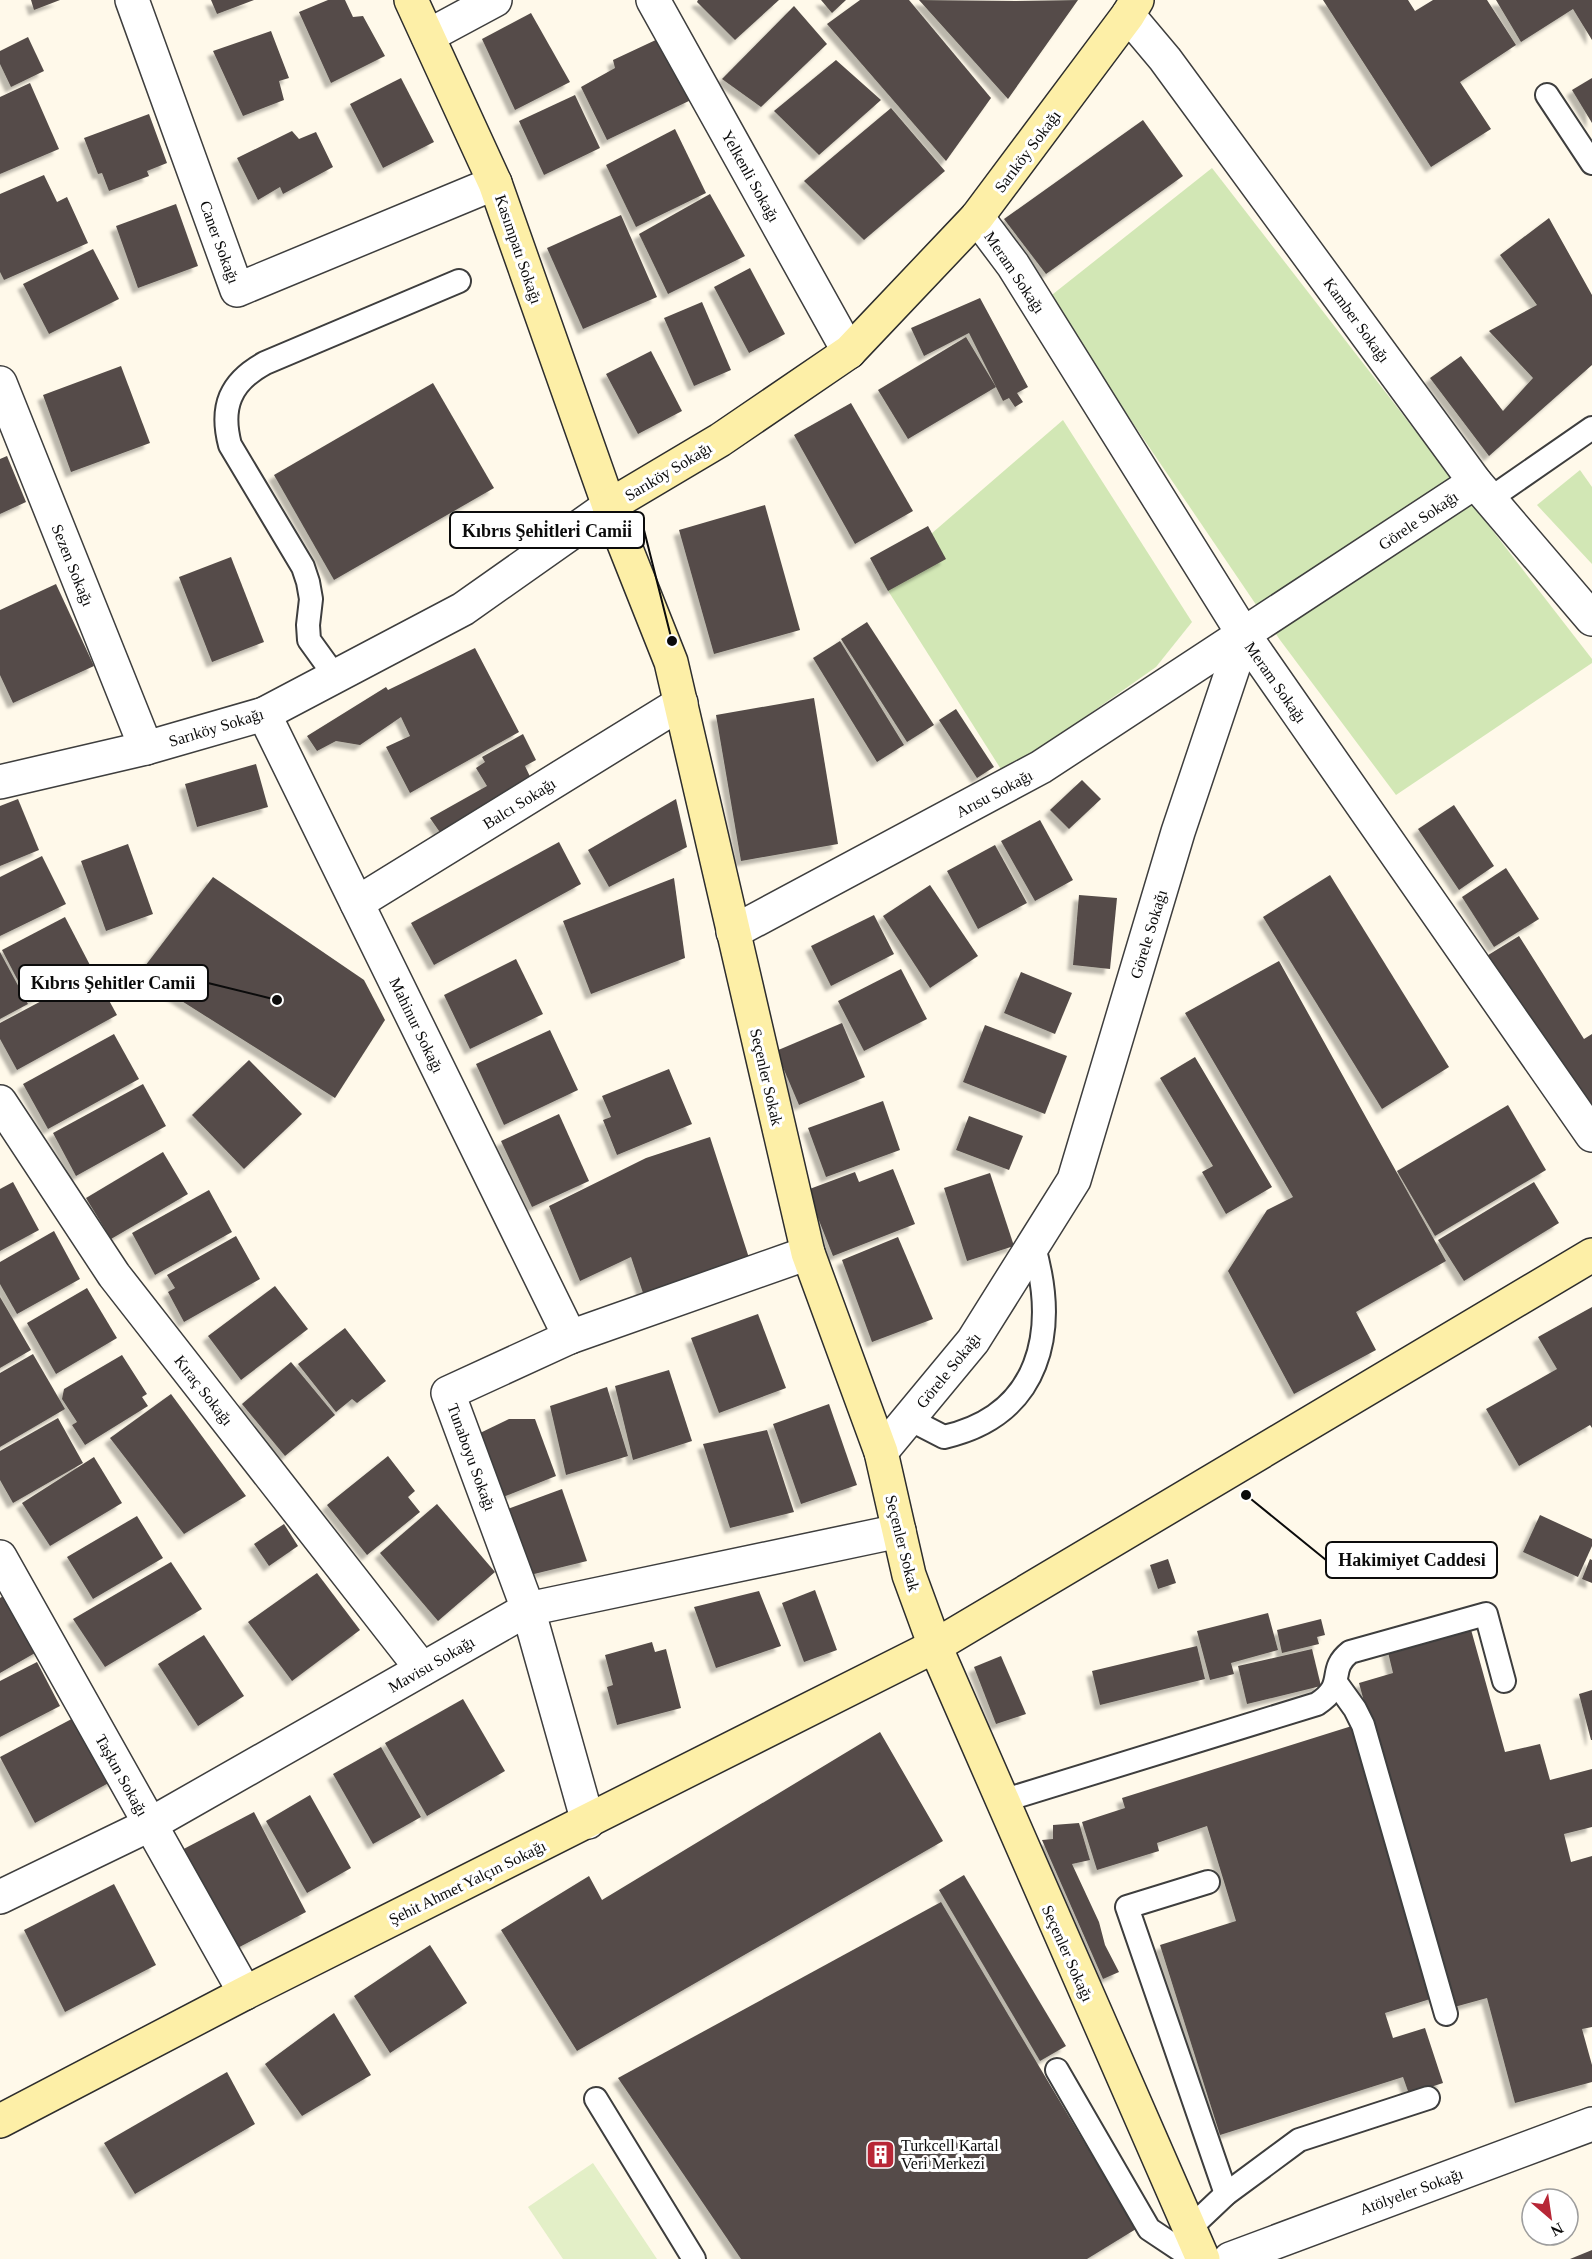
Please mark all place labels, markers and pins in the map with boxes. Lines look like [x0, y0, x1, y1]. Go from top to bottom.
callout: Kıbrıs Şehi̇tleri̇ Cami̇i̇ [450, 512, 644, 548]
callout: Kıbrıs Şehitler Camii [19, 965, 208, 1001]
callout: Hakimiyet Caddesi [1326, 1542, 1497, 1578]
place label: Turkcell Kartal Veri Merkezi [901, 2137, 999, 2172]
building icon: Turkcell Kartal Veri Merkezi [864, 2138, 896, 2170]

